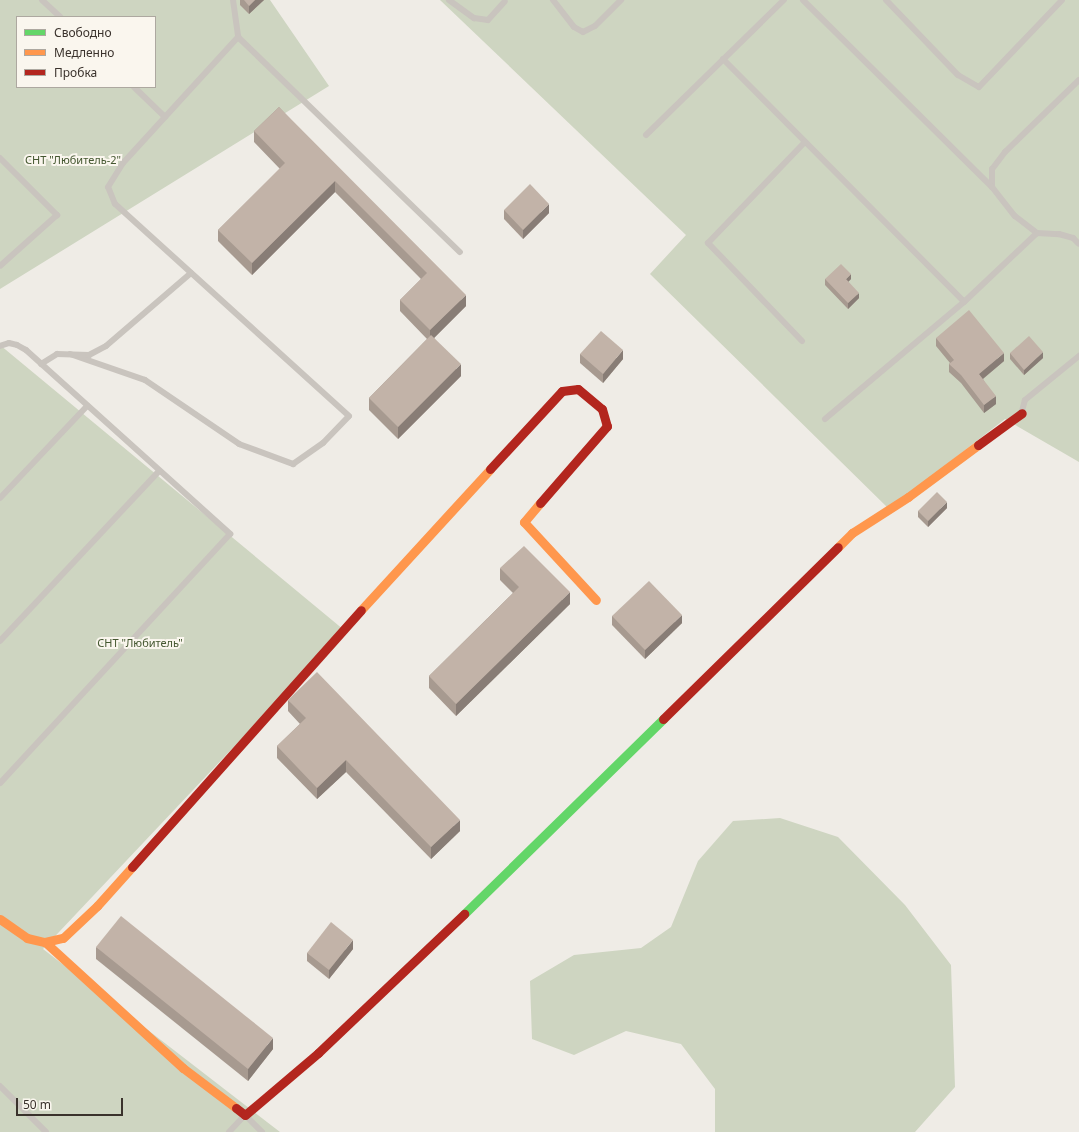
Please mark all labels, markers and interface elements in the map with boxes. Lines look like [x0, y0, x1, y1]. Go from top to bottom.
legend [16, 16, 156, 88]
text: Свободно [54, 24, 112, 41]
text: Медленно [54, 44, 114, 61]
text: Пробка [54, 64, 97, 81]
park label: СНТ "Любитель-2" [25, 153, 121, 167]
park label: СНТ "Любитель" [97, 636, 183, 650]
scale bar [18, 1090, 125, 1116]
text: 50 m [23, 1096, 51, 1113]

